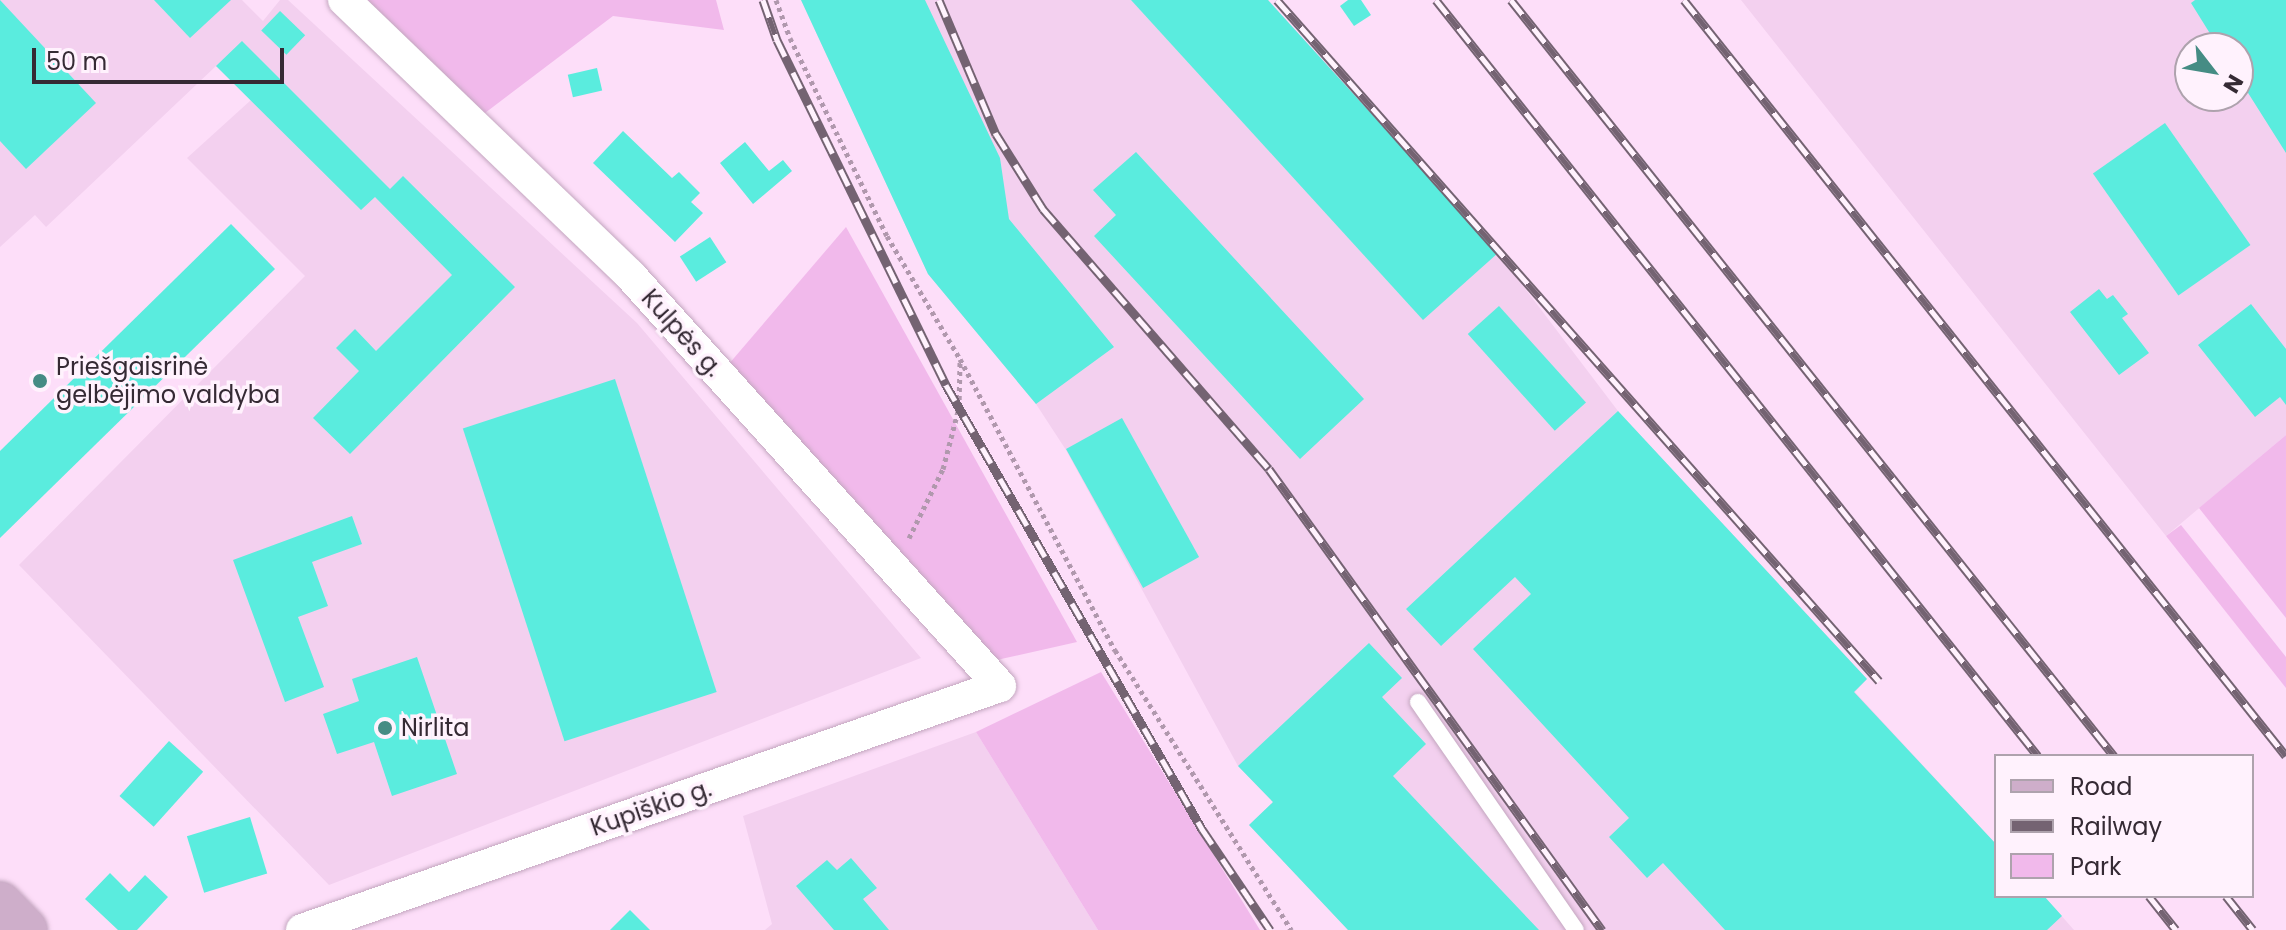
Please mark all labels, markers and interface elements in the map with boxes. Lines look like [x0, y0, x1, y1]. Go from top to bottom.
scale bar [36, 32, 288, 82]
north arrow [2174, 32, 2254, 112]
text: 50 m [46, 45, 107, 78]
text: N [2216, 69, 2251, 99]
street label: Kulpės g. [636, 284, 728, 382]
place label: Priešgaisrinė gelbėjimo valdyba [56, 353, 280, 409]
marker: Priešgaisrinė gelbėjimo valdyba [31, 372, 49, 390]
place label: Nirlita [401, 714, 469, 742]
marker: Nirlita [376, 719, 394, 737]
legend [1994, 754, 2254, 898]
text: Road [2070, 770, 2132, 803]
street label: Kupiškio g. [587, 774, 715, 842]
text: Railway [2070, 810, 2162, 843]
text: Park [2070, 850, 2121, 883]

